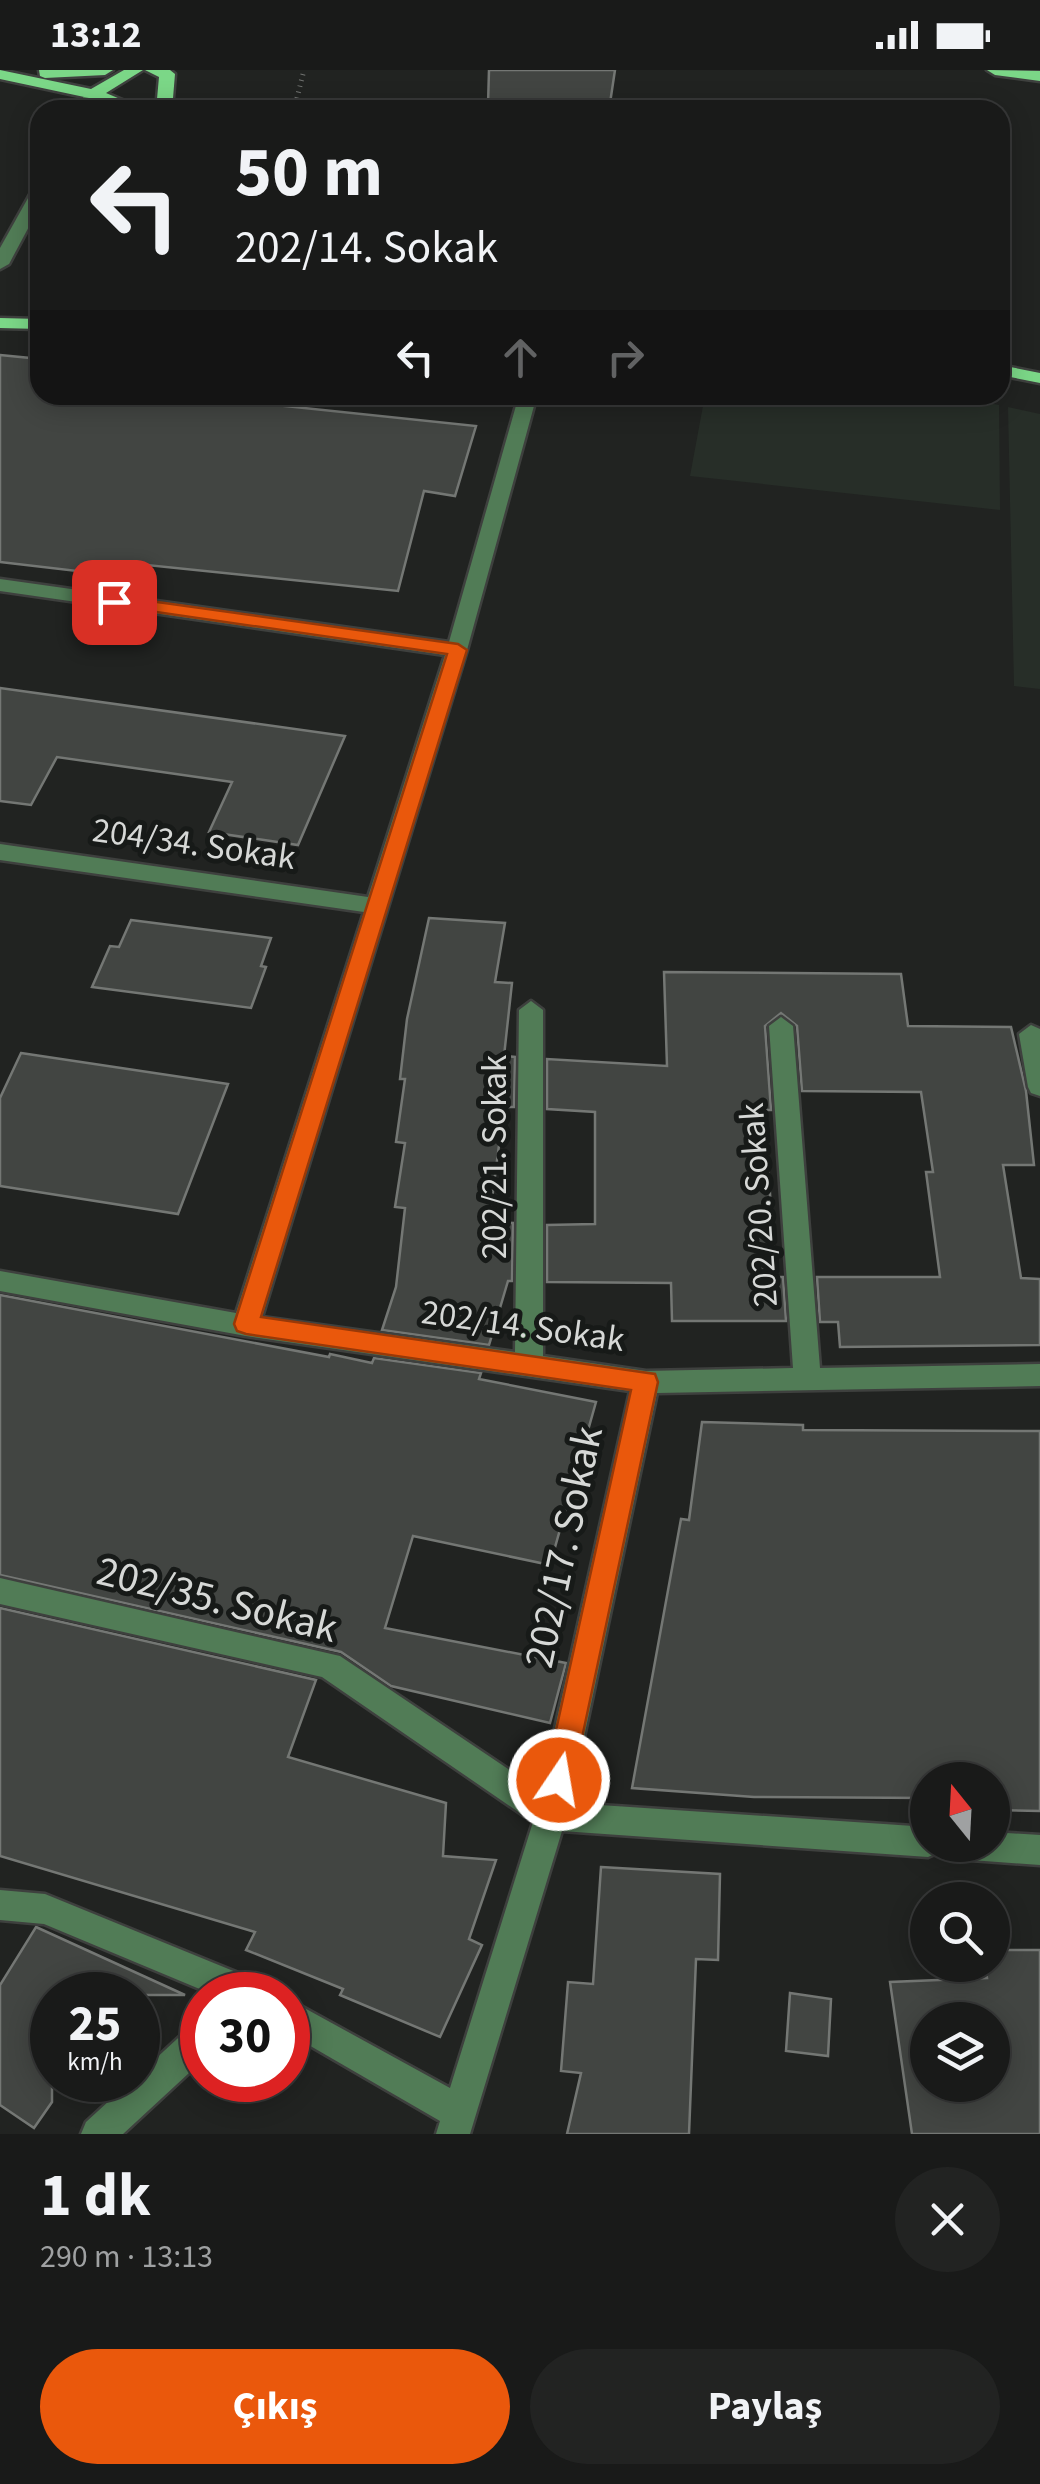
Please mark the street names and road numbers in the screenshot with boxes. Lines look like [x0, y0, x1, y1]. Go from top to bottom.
street label: 204/34. Sokak [89, 805, 299, 883]
street label: 202/21. Sokak [470, 1054, 520, 1259]
street label: 202/20. Sokak [727, 1101, 791, 1309]
street label: 202/14. Sokak [418, 1287, 628, 1365]
street label: 202/17. Sokak [509, 1421, 619, 1673]
street label: 202/35. Sokak [91, 1541, 344, 1659]

